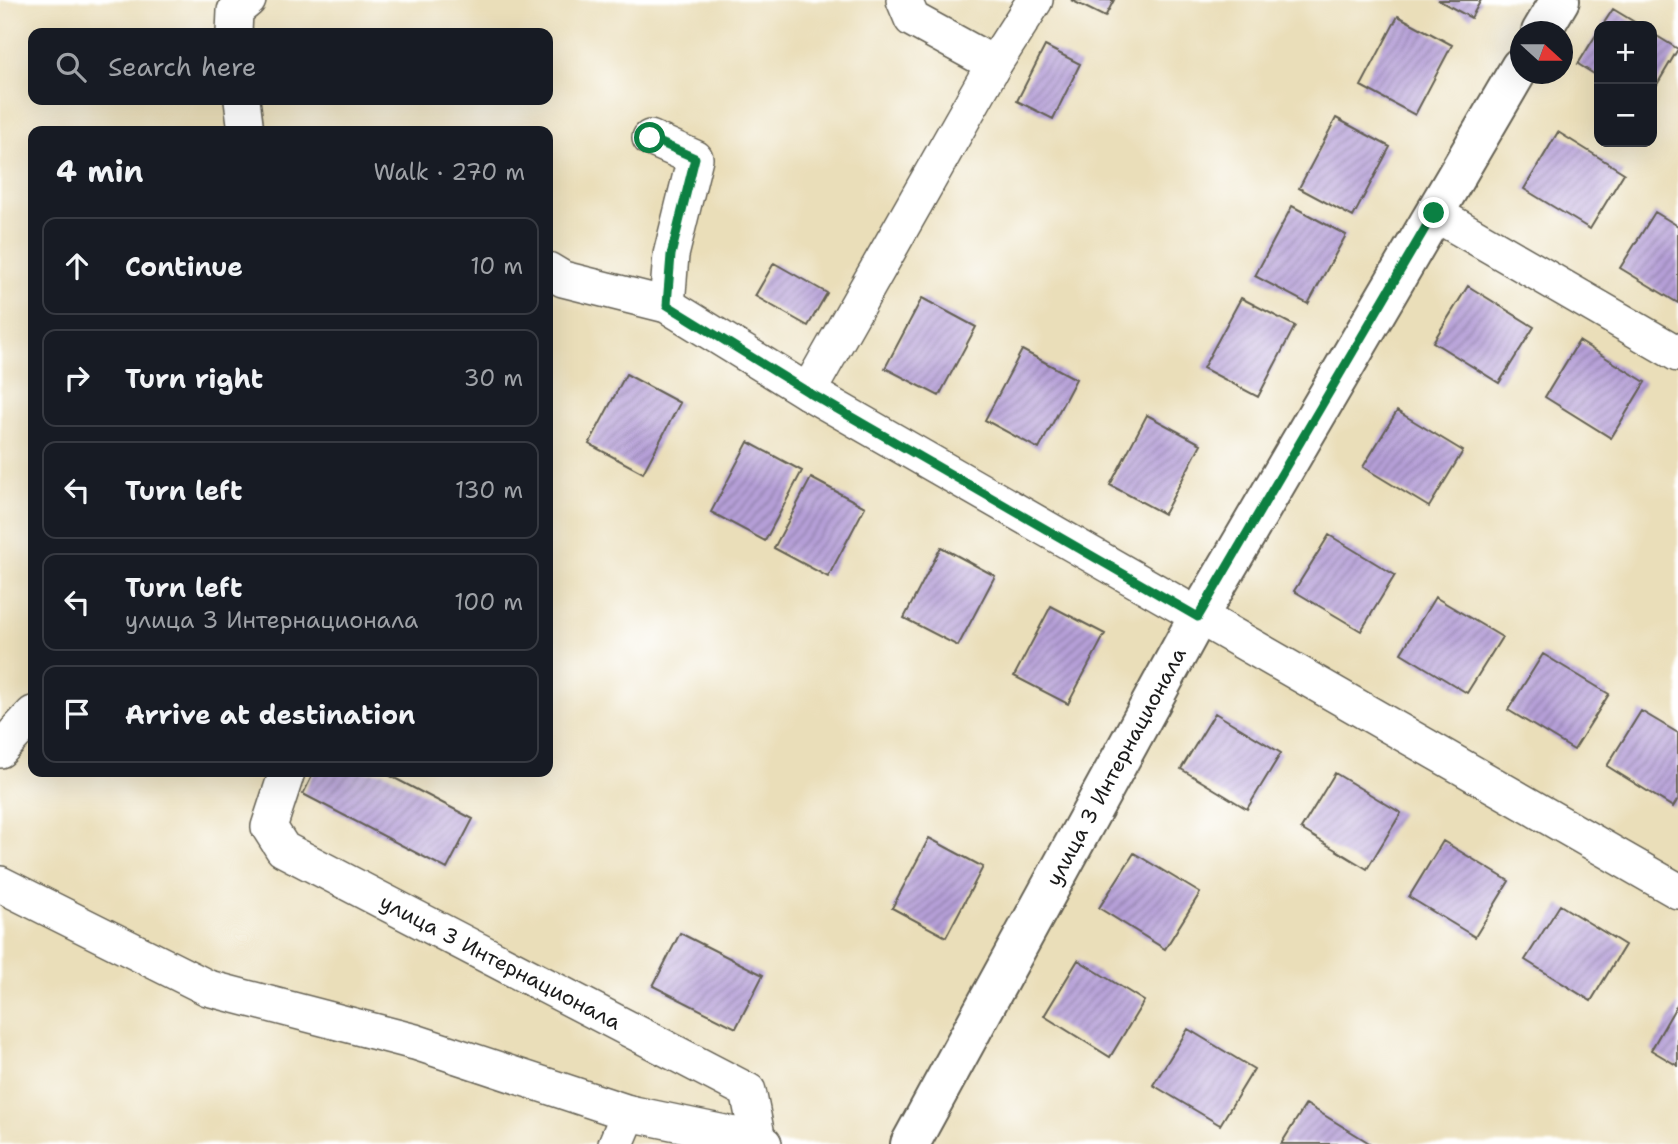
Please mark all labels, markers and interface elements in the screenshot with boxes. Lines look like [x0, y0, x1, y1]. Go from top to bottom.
north arrow [1510, 21, 1573, 84]
map controls [1594, 21, 1657, 147]
button: + [1594, 21, 1657, 84]
search box [28, 28, 553, 105]
icon: search [52, 48, 90, 86]
text: Search here [108, 49, 257, 84]
button: − [1594, 84, 1657, 147]
route start [634, 122, 665, 153]
text: 4 min [56, 151, 143, 192]
text: Walk · 270 m [373, 157, 525, 187]
route end [1418, 197, 1449, 228]
icon: ahead [58, 247, 96, 285]
text: Continue [125, 249, 243, 284]
text: 10 m [470, 251, 523, 281]
icon: right [58, 359, 96, 397]
text: Turn right [125, 361, 263, 396]
text: 30 m [464, 363, 523, 393]
icon: left [58, 471, 96, 509]
text: Turn left [125, 473, 242, 508]
text: 130 m [455, 475, 523, 505]
text: Turn left [125, 570, 242, 605]
icon: left [58, 583, 96, 621]
text: 100 m [454, 587, 523, 617]
text: улица 3 Интернационала [125, 605, 418, 635]
street label: улица 3 Интернационала [1040, 642, 1193, 891]
icon: arrive [58, 695, 96, 733]
text: Arrive at destination [125, 697, 415, 732]
street label: улица 3 Интернационала [375, 888, 626, 1036]

